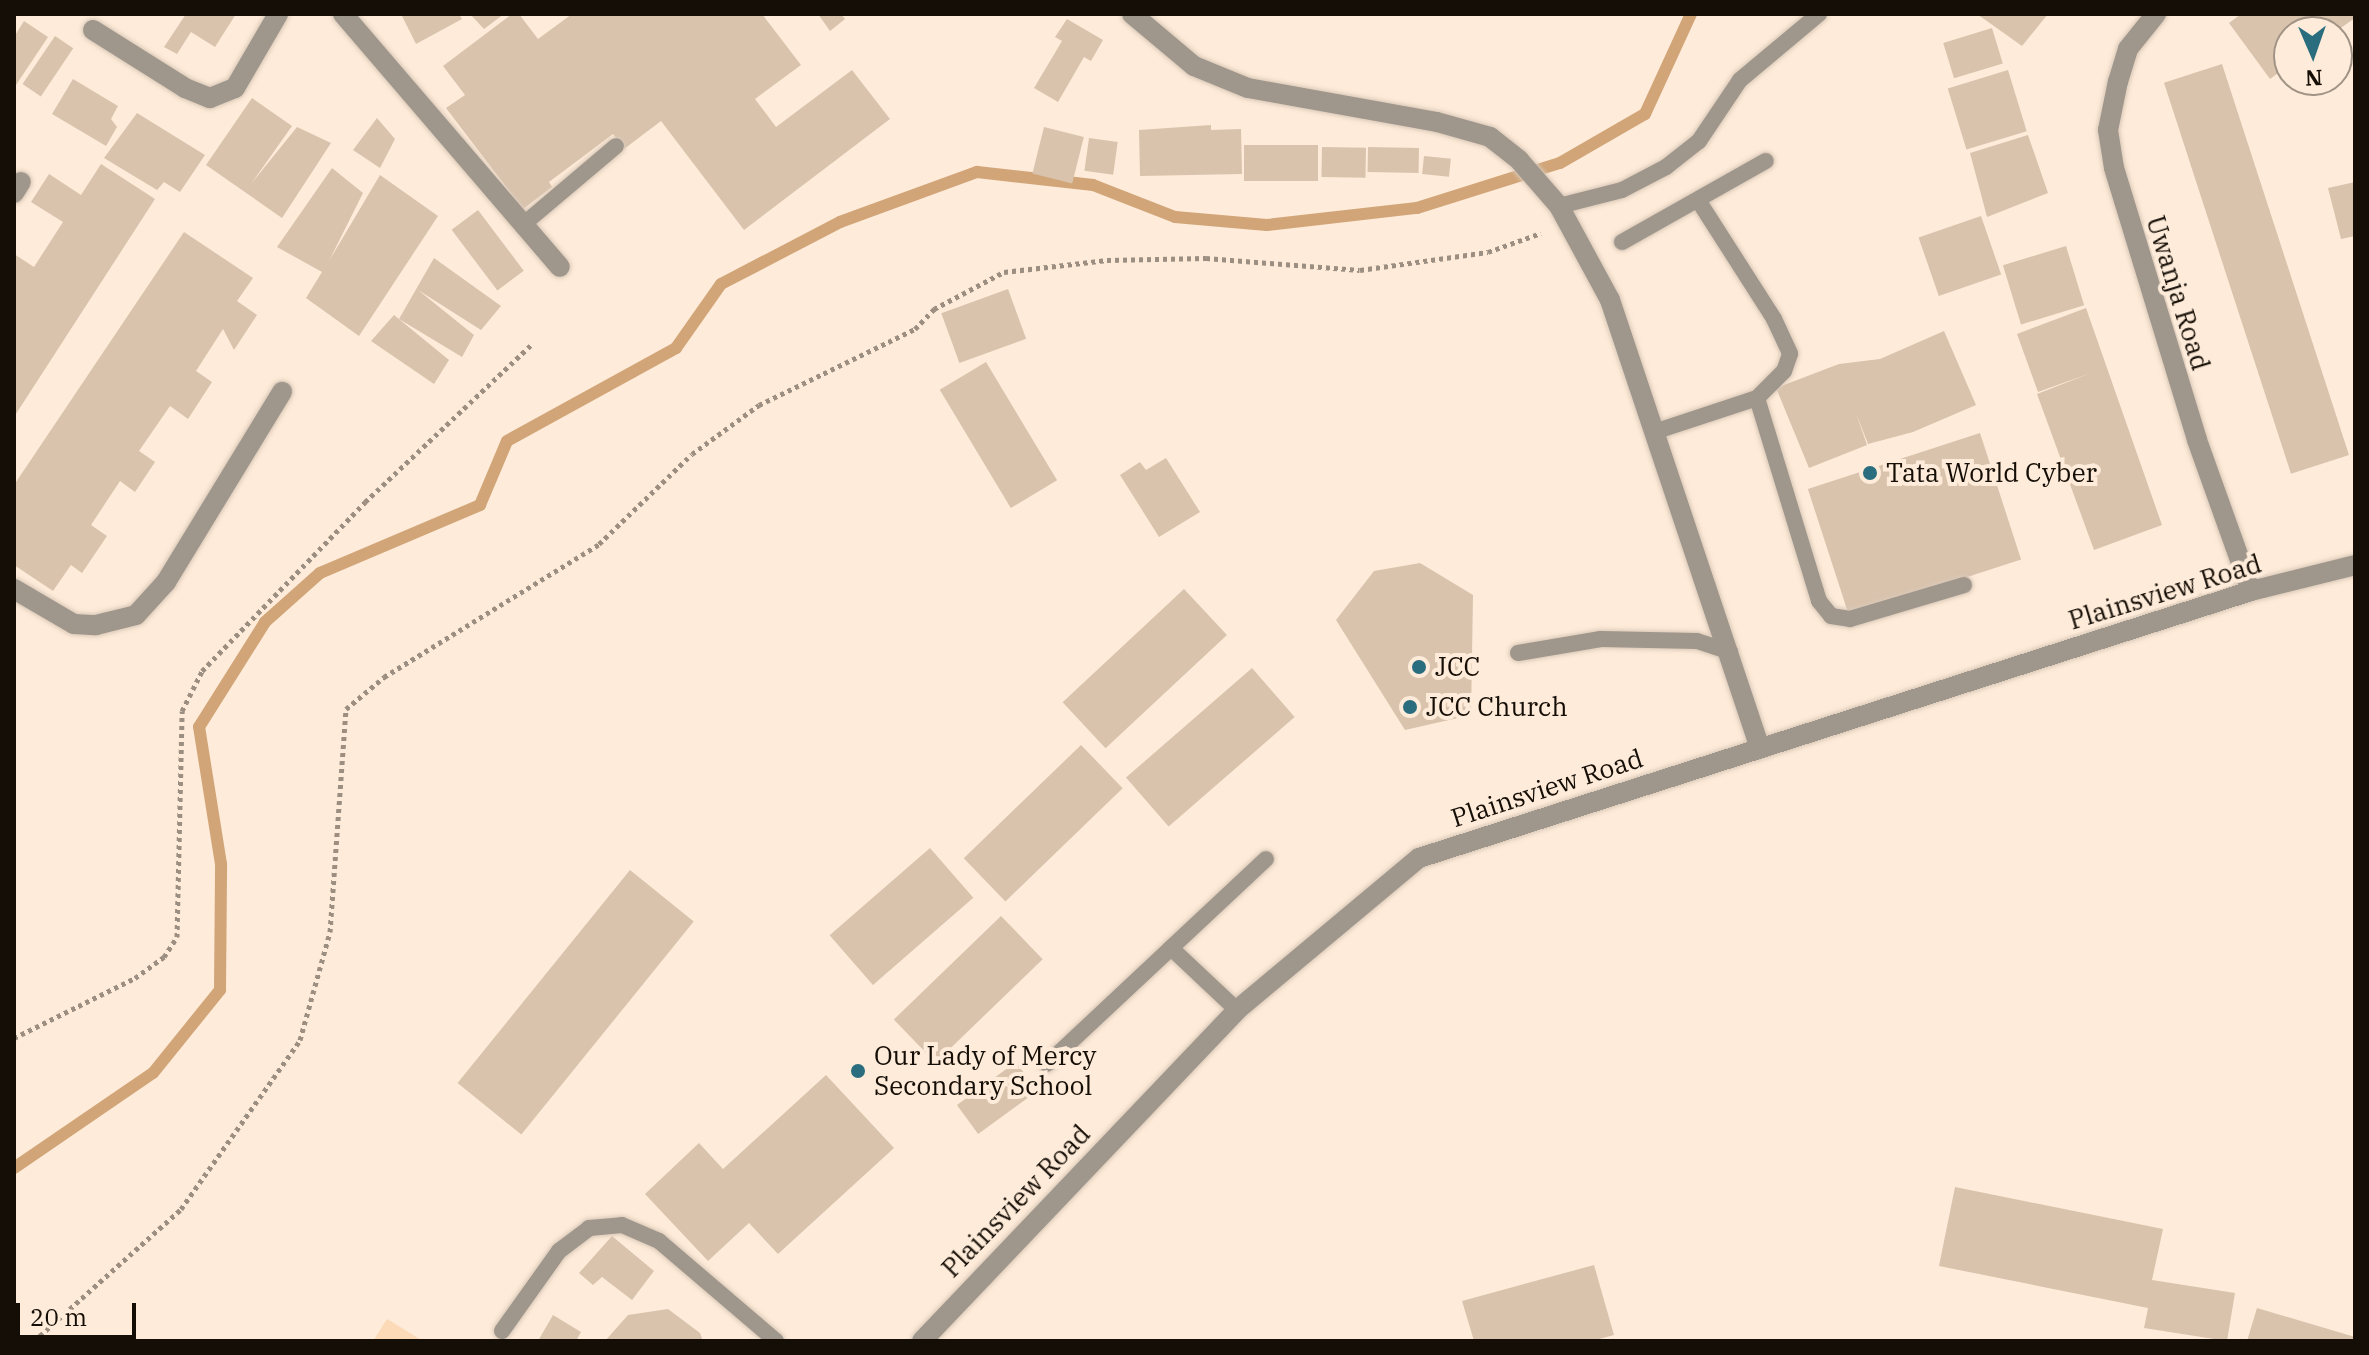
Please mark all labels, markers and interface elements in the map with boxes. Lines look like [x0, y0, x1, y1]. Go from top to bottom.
north arrow [2273, 16, 2353, 96]
text: N [2305, 64, 2323, 93]
street label: Uwanja Road [2140, 212, 2216, 374]
place label: Tata World Cyber [1886, 457, 2097, 489]
marker: Tata World Cyber [1861, 464, 1879, 482]
street label: Plainsview Road [2065, 548, 2265, 636]
place label: JCC [1435, 651, 1480, 683]
marker: JCC [1410, 658, 1428, 676]
place label: JCC Church [1426, 691, 1568, 723]
marker: JCC Church [1401, 698, 1419, 716]
street label: Plainsview Road [1447, 742, 1647, 834]
place label: Our Lady of Mercy Secondary School [874, 1040, 1096, 1102]
marker: Our Lady of Mercy Secondary School [849, 1062, 867, 1080]
street label: Plainsview Road [935, 1118, 1097, 1284]
scale bar [20, 1287, 140, 1337]
text: 20 m [30, 1301, 87, 1333]

